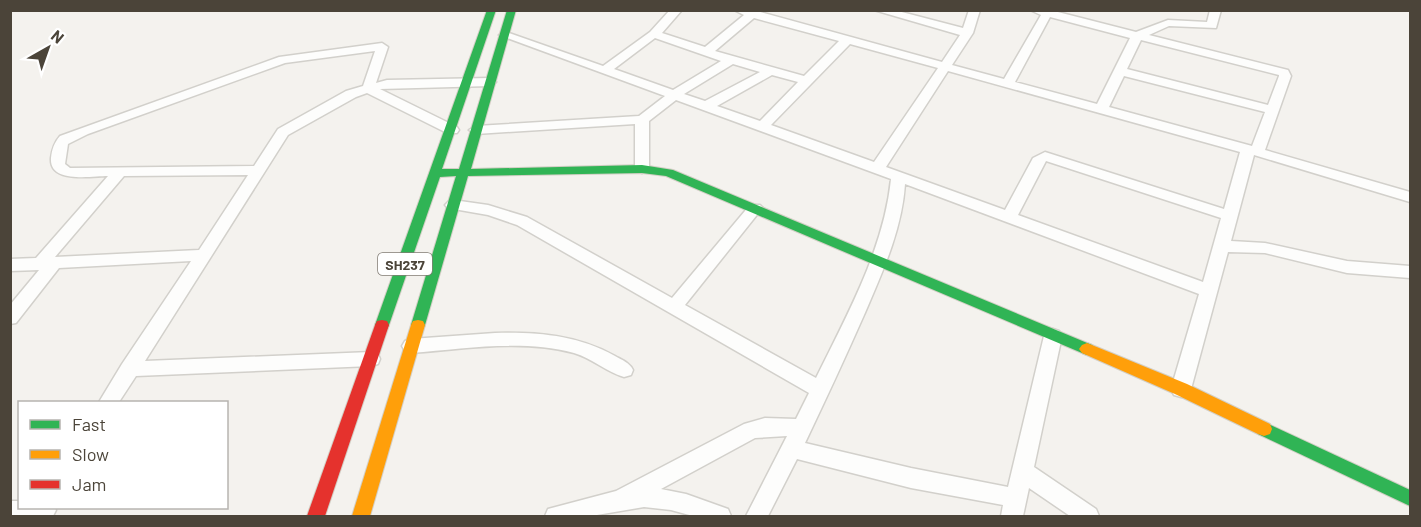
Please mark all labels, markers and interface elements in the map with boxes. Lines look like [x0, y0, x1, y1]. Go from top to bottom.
north arrow [18, 18, 78, 78]
text: N [48, 25, 68, 47]
road number: SH237 [378, 253, 432, 275]
legend [18, 401, 228, 509]
text: Fast [72, 413, 106, 435]
text: Slow [72, 443, 109, 465]
text: Jam [72, 473, 106, 495]

